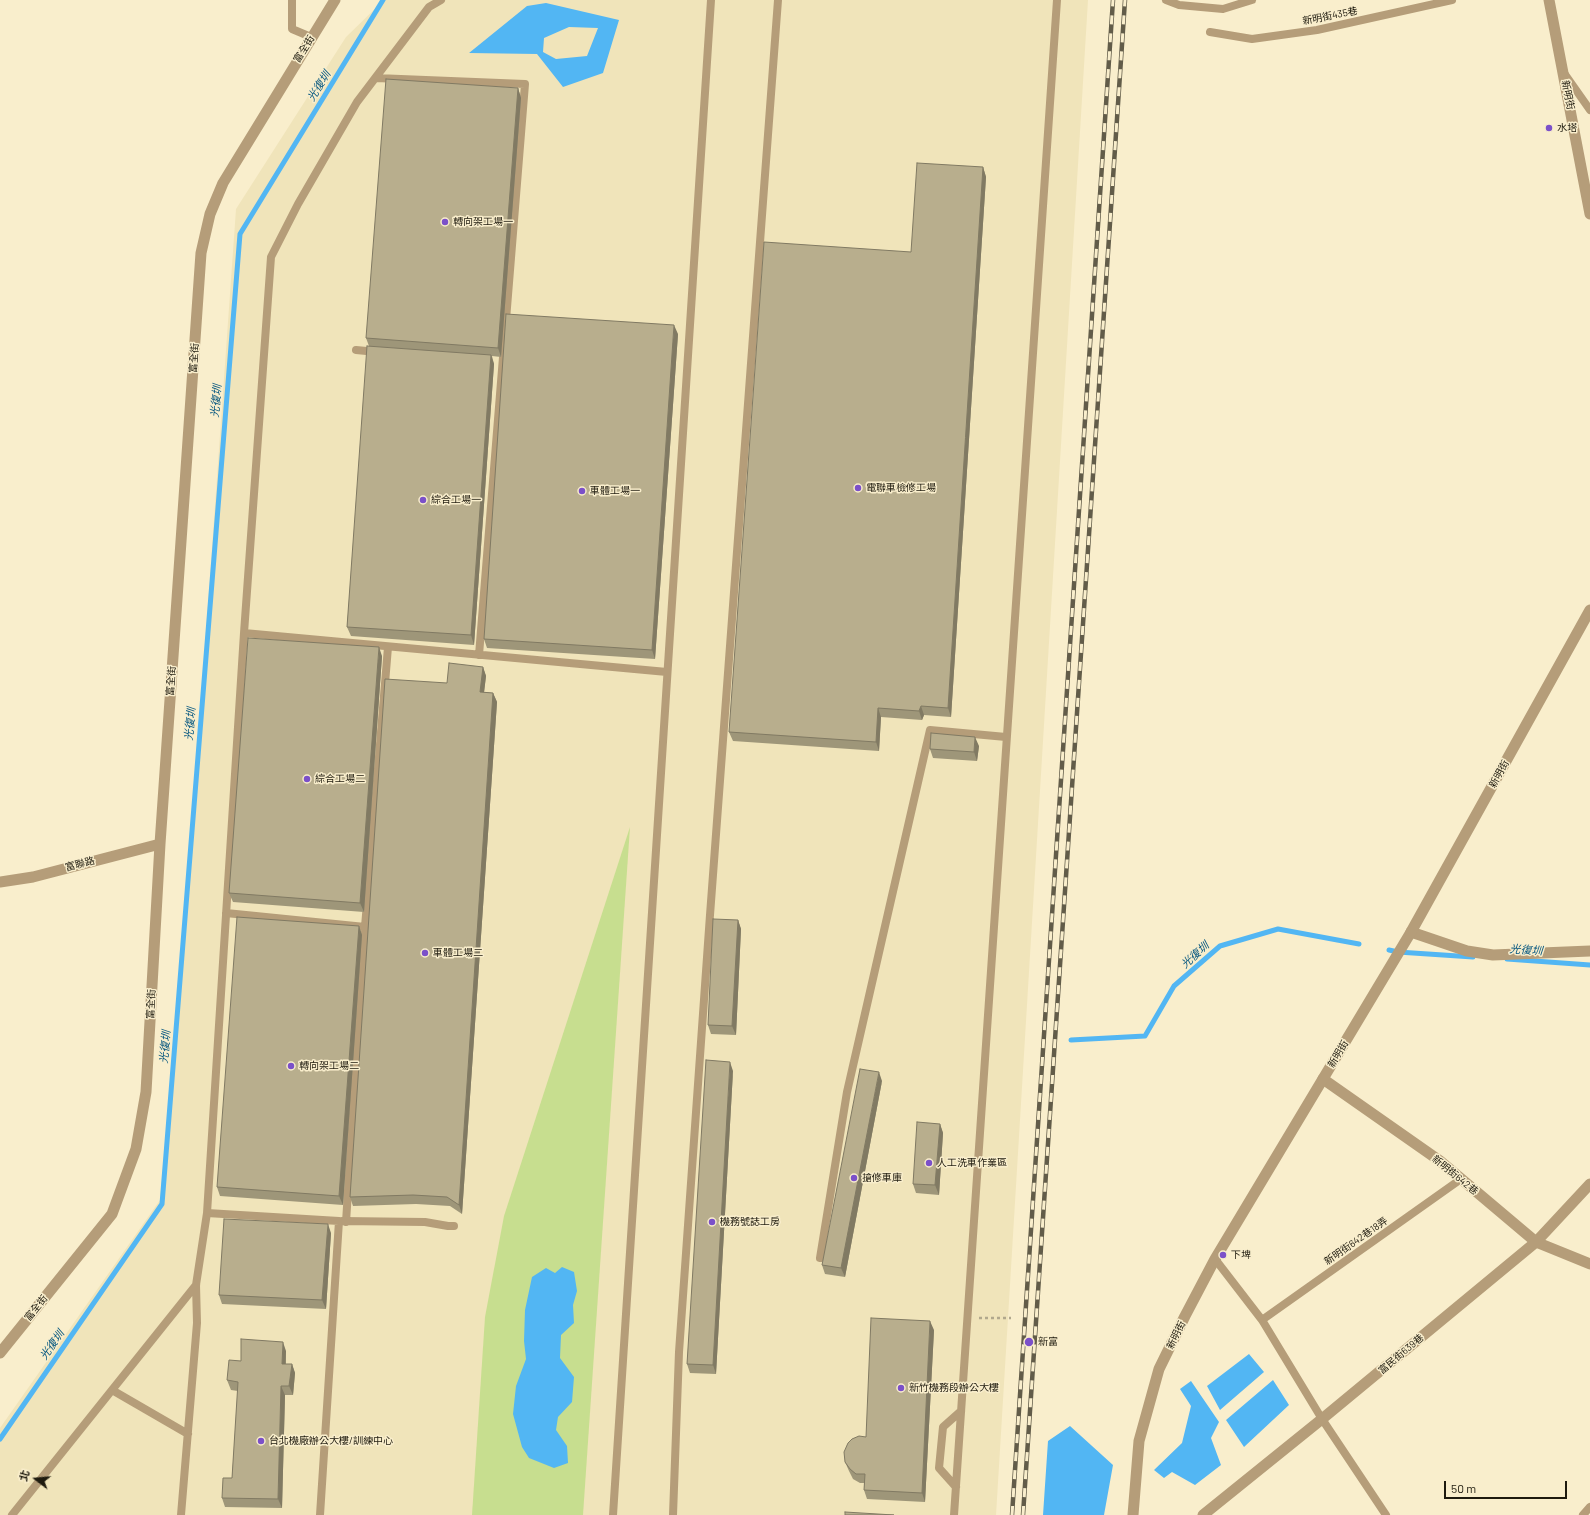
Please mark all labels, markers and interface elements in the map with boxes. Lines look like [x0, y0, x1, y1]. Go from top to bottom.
street label: 新明街435巷 [1301, 5, 1359, 27]
street label: 富全街 [291, 33, 317, 65]
water label: 光復圳 [305, 69, 333, 103]
street label: 新明街 [1559, 79, 1577, 111]
place label: 水塔 [1557, 122, 1577, 134]
marker: 水塔 [1544, 123, 1554, 133]
place label: 轉向架工場一 [453, 216, 513, 228]
marker: 轉向架工場一 [440, 217, 450, 227]
street label: 富全街 [187, 343, 201, 373]
water label: 光復圳 [208, 384, 224, 418]
place label: 電聯車檢修工場 [866, 482, 936, 494]
marker: 電聯車檢修工場 [853, 483, 863, 493]
place label: 車體工場一 [590, 485, 640, 497]
marker: 車體工場一 [577, 486, 587, 496]
place label: 綜合工場一 [431, 494, 481, 506]
marker: 綜合工場一 [418, 495, 428, 505]
street label: 富全街 [164, 666, 178, 696]
water label: 光復圳 [182, 707, 198, 741]
street label: 新明街 [1486, 758, 1512, 790]
place label: 綜合工場二 [315, 773, 365, 785]
marker: 綜合工場二 [302, 774, 312, 784]
street label: 富聯路 [64, 854, 96, 874]
water label: 光復圳 [1178, 939, 1212, 971]
water label: 光復圳 [1509, 942, 1543, 958]
place label: 車體工場二 [433, 947, 483, 959]
marker: 車體工場二 [420, 948, 430, 958]
street label: 富全街 [144, 989, 158, 1019]
water label: 光復圳 [157, 1030, 173, 1064]
street label: 新明街 [1325, 1038, 1351, 1070]
place label: 轉向架工場二 [299, 1060, 359, 1072]
marker: 轉向架工場二 [286, 1061, 296, 1071]
street label: 新明街642巷 [1429, 1153, 1481, 1197]
place label: 人工洗車作業區 [937, 1157, 1007, 1169]
marker: 人工洗車作業區 [924, 1158, 934, 1168]
place label: 搶修車庫 [862, 1172, 902, 1184]
marker: 搶修車庫 [849, 1173, 859, 1183]
street label: 新明街642巷18弄 [1322, 1215, 1390, 1267]
place label: 機務號誌工房 [720, 1216, 780, 1228]
marker: 機務號誌工房 [707, 1217, 717, 1227]
place label: 下埤 [1231, 1249, 1251, 1261]
marker: 下埤 [1218, 1250, 1228, 1260]
street label: 富全街 [22, 1293, 50, 1323]
street label: 新明街 [1164, 1319, 1188, 1351]
water label: 光復圳 [37, 1328, 67, 1362]
street label: 富民街639巷 [1376, 1332, 1426, 1376]
marker: 新富 [1023, 1336, 1035, 1348]
place label: 新富 [1038, 1336, 1058, 1348]
place label: 新竹機務段辦公大樓 [909, 1382, 999, 1394]
marker: 新竹機務段辦公大樓 [896, 1383, 906, 1393]
place label: 台北機廠辦公大樓/訓練中心 [269, 1435, 393, 1447]
marker: 台北機廠辦公大樓/訓練中心 [256, 1436, 266, 1446]
north arrow [16, 1459, 56, 1499]
text: 北 [16, 1468, 32, 1483]
scale bar [1446, 1473, 1569, 1499]
text: 50 m [1451, 1481, 1476, 1495]

